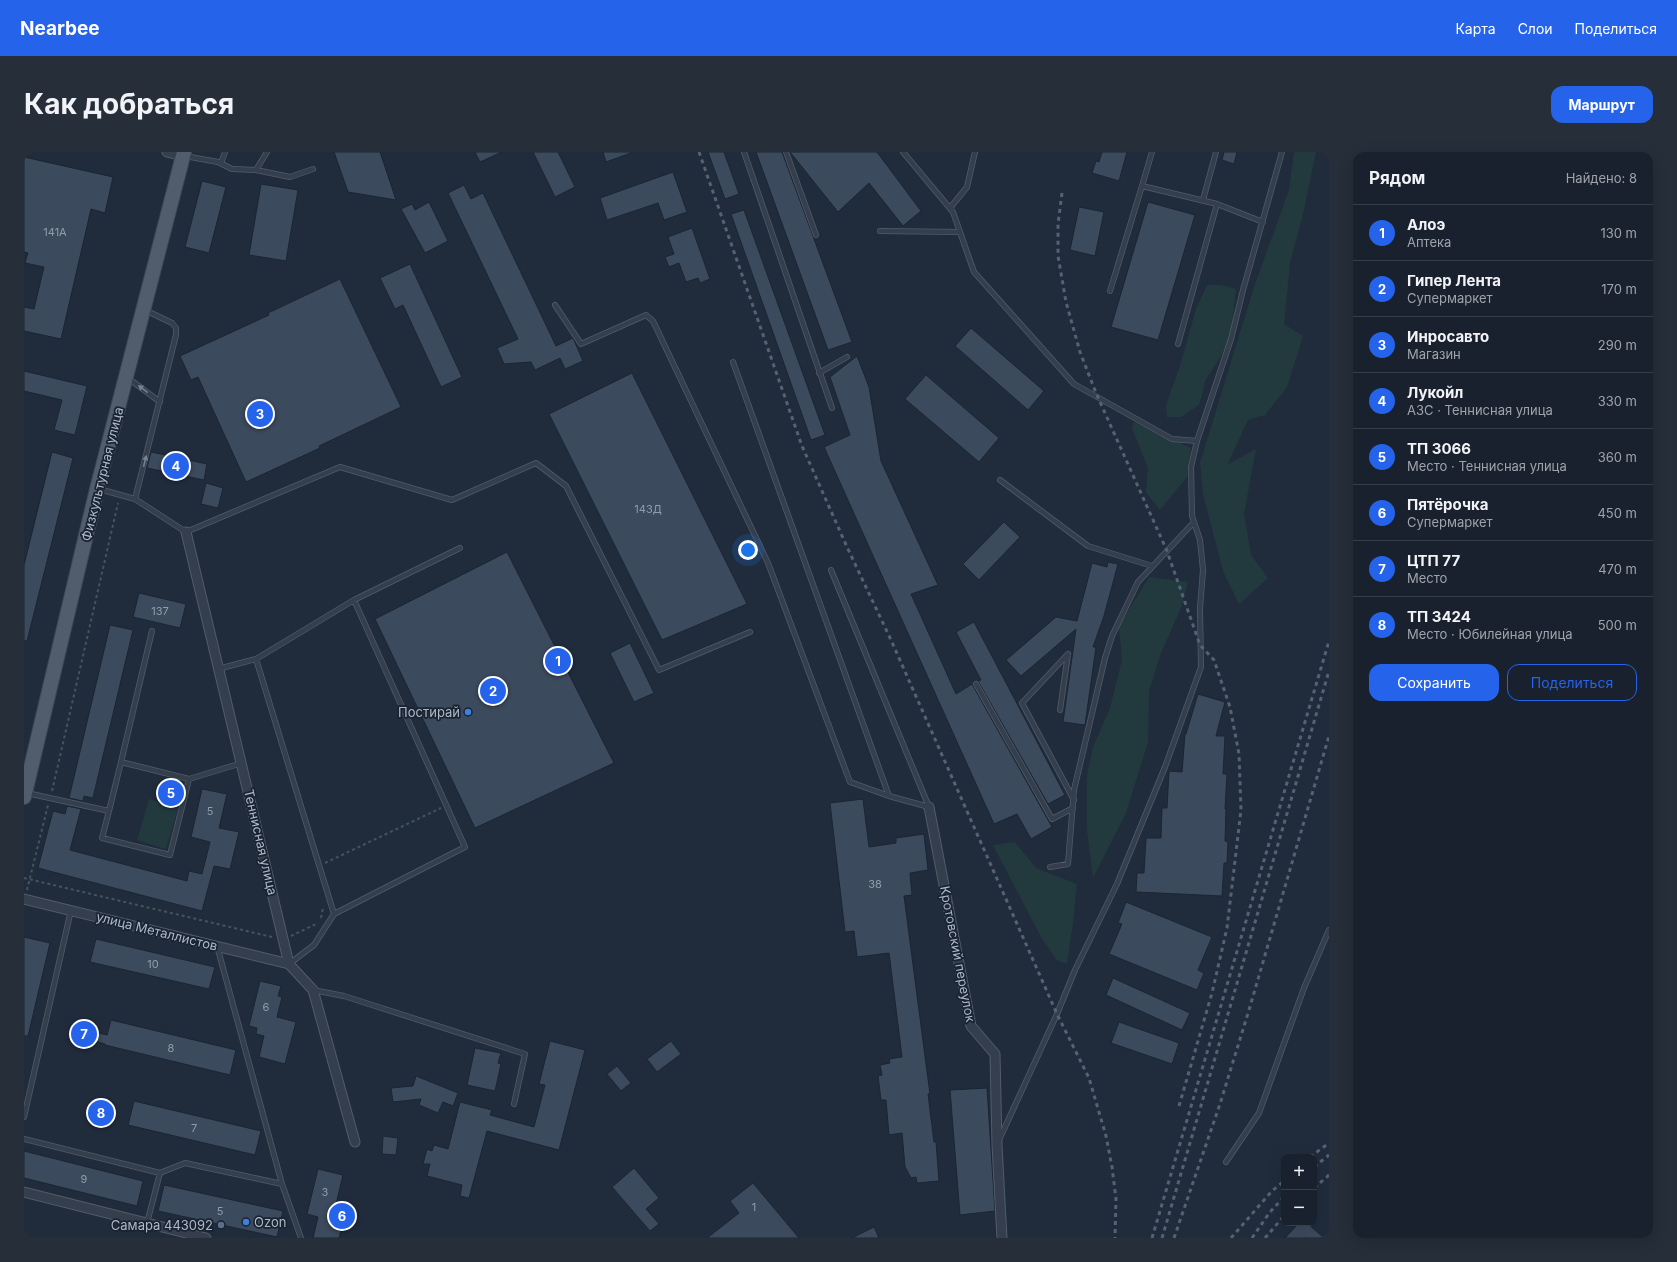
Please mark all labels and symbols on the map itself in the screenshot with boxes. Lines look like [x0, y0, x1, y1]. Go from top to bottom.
house number: 141А [43, 225, 67, 239]
one-way arrow [138, 385, 149, 394]
pin: 3 [247, 399, 273, 429]
street label: Физкультурная улица [78, 405, 126, 543]
pin: 4 [163, 451, 189, 481]
one-way arrow [142, 455, 148, 467]
house number: 143Д [634, 502, 662, 516]
your location [738, 540, 758, 560]
house number: 137 [151, 604, 169, 618]
pin: 1 [545, 646, 571, 676]
pin: 2 [480, 676, 506, 706]
place label: Постирай [398, 704, 460, 720]
marker: Постирай [463, 707, 473, 717]
pin: 5 [158, 778, 184, 808]
street label: Теннисная улица [241, 787, 281, 897]
house number: 5 [207, 804, 214, 818]
house number: 38 [868, 877, 882, 891]
street label: Кротовский переулок [937, 884, 979, 1024]
street label: улица Металлистов [95, 908, 219, 954]
house number: 10 [147, 957, 159, 971]
house number: 6 [263, 1000, 270, 1014]
pin: 7 [71, 1019, 97, 1049]
house number: 8 [168, 1041, 175, 1055]
pin: 8 [88, 1098, 114, 1128]
house number: 7 [191, 1121, 197, 1135]
house number: 9 [81, 1172, 88, 1186]
house number: 3 [322, 1185, 329, 1199]
house number: 1 [752, 1200, 756, 1214]
pin: 6 [329, 1201, 355, 1231]
house number: 5 [217, 1204, 224, 1218]
place label: Ozon [254, 1214, 286, 1230]
place label: Самара 443092 [111, 1217, 213, 1233]
marker: Ozon [241, 1217, 251, 1227]
marker: Самара 443092 [216, 1220, 226, 1230]

